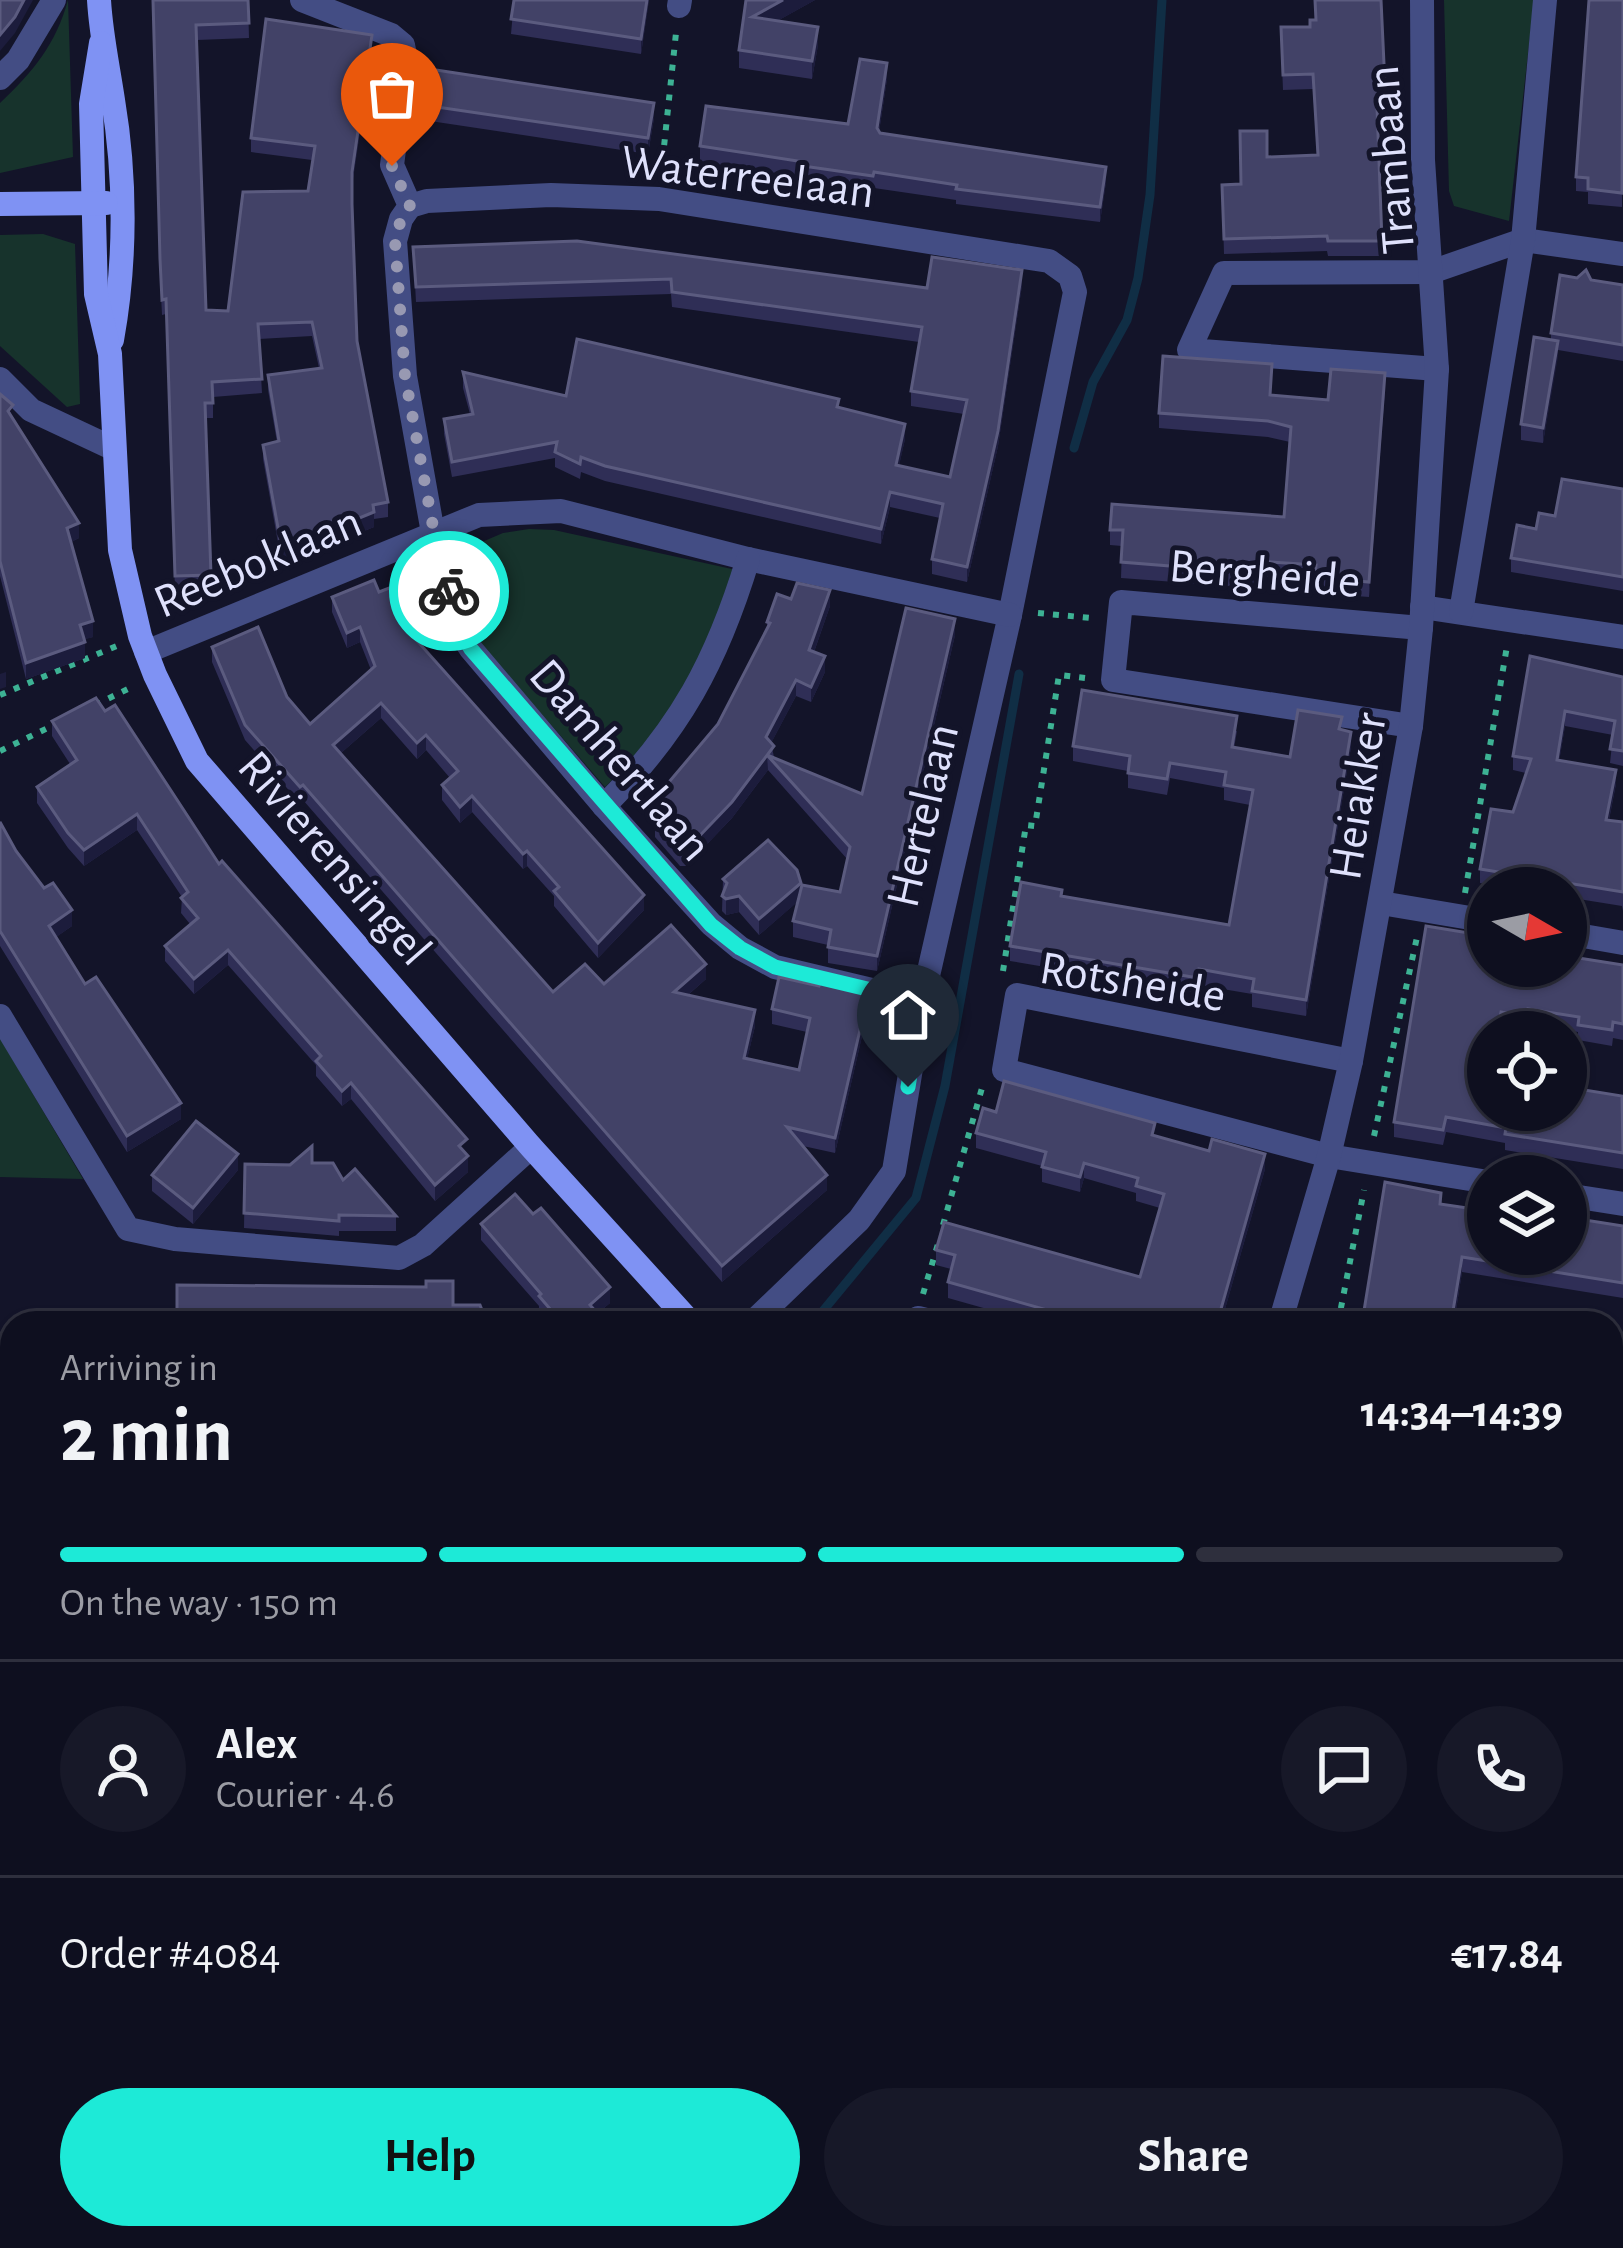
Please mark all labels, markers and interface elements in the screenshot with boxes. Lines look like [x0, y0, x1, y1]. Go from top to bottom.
pin [341, 43, 443, 166]
icon: bag [359, 61, 425, 127]
street label: Trambaan [1360, 64, 1424, 256]
street label: Waterreelaan [618, 139, 877, 217]
street label: Reeboklaan [148, 498, 369, 628]
courier [389, 531, 509, 651]
street label: Bergheide [1167, 543, 1362, 607]
icon: bike [416, 558, 482, 624]
street label: Damhertlaan [520, 651, 720, 871]
street label: Heiakker [1322, 709, 1396, 883]
street label: Hertelaan [880, 719, 968, 912]
street label: Rivierensingel [228, 743, 439, 975]
north arrow [1467, 867, 1587, 987]
map controls [1467, 867, 1587, 1275]
street label: Rotsheide [1036, 945, 1229, 1021]
pin [857, 964, 959, 1087]
icon: home [875, 982, 941, 1048]
button: locate [1467, 1011, 1587, 1131]
button: layers [1467, 1155, 1587, 1275]
text: Arriving in [60, 1349, 218, 1388]
text: 14:34–14:39 [1361, 1390, 1563, 1435]
text: 2 min [60, 1398, 233, 1476]
text: On the way · 150 m [60, 1584, 338, 1623]
button: person [60, 1706, 186, 1832]
button: chat [1281, 1706, 1407, 1832]
button: phone [1437, 1706, 1563, 1832]
text: Alex [216, 1722, 297, 1767]
text: Courier · 4.6 [216, 1776, 395, 1815]
text: Order #4084 [60, 1932, 281, 1977]
text: €17.84 [1451, 1932, 1563, 1977]
button: Help [60, 2088, 800, 2226]
button: Share [824, 2088, 1563, 2226]

